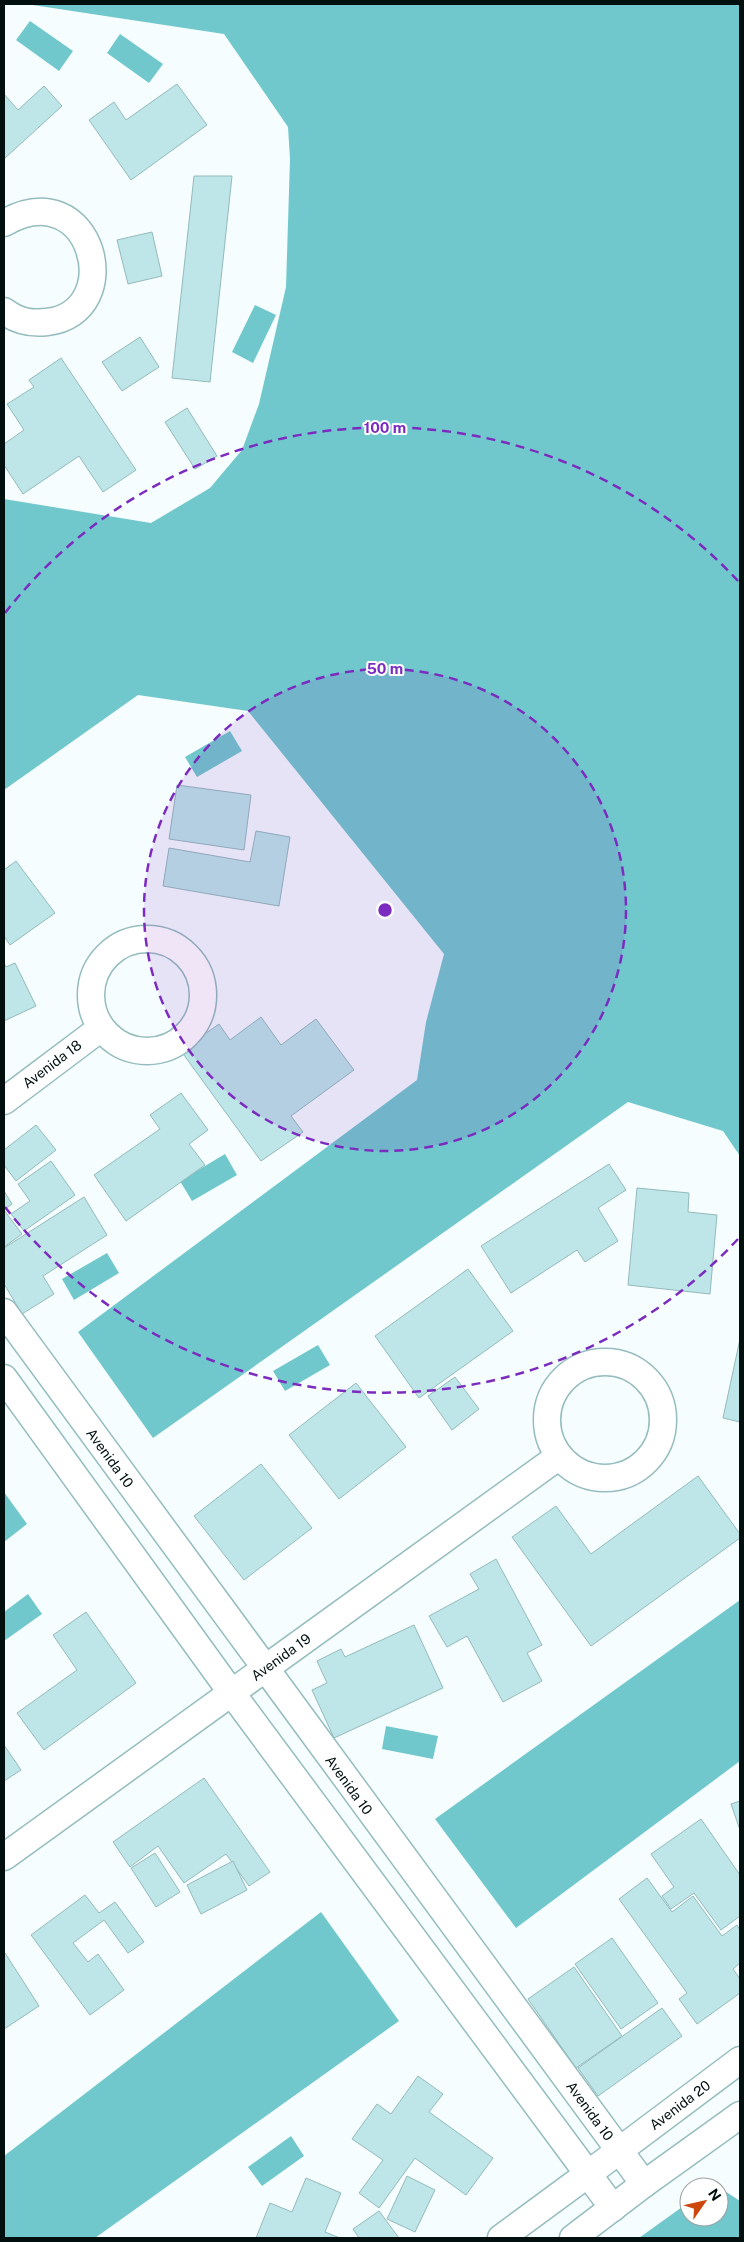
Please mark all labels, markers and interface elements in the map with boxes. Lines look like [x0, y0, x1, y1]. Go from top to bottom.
text: 100 m [364, 419, 406, 436]
text: 50 m [367, 660, 403, 677]
centre of rings [376, 901, 394, 919]
street label: Avenida 18 [19, 1037, 85, 1091]
street label: Avenida 10 [83, 1425, 137, 1491]
street label: Avenida 19 [248, 1630, 314, 1684]
street label: Avenida 10 [322, 1752, 376, 1818]
street label: Avenida 20 [646, 2077, 714, 2133]
street label: Avenida 10 [563, 2078, 617, 2144]
north arrow [679, 2177, 729, 2227]
text: N [705, 2186, 724, 2204]

